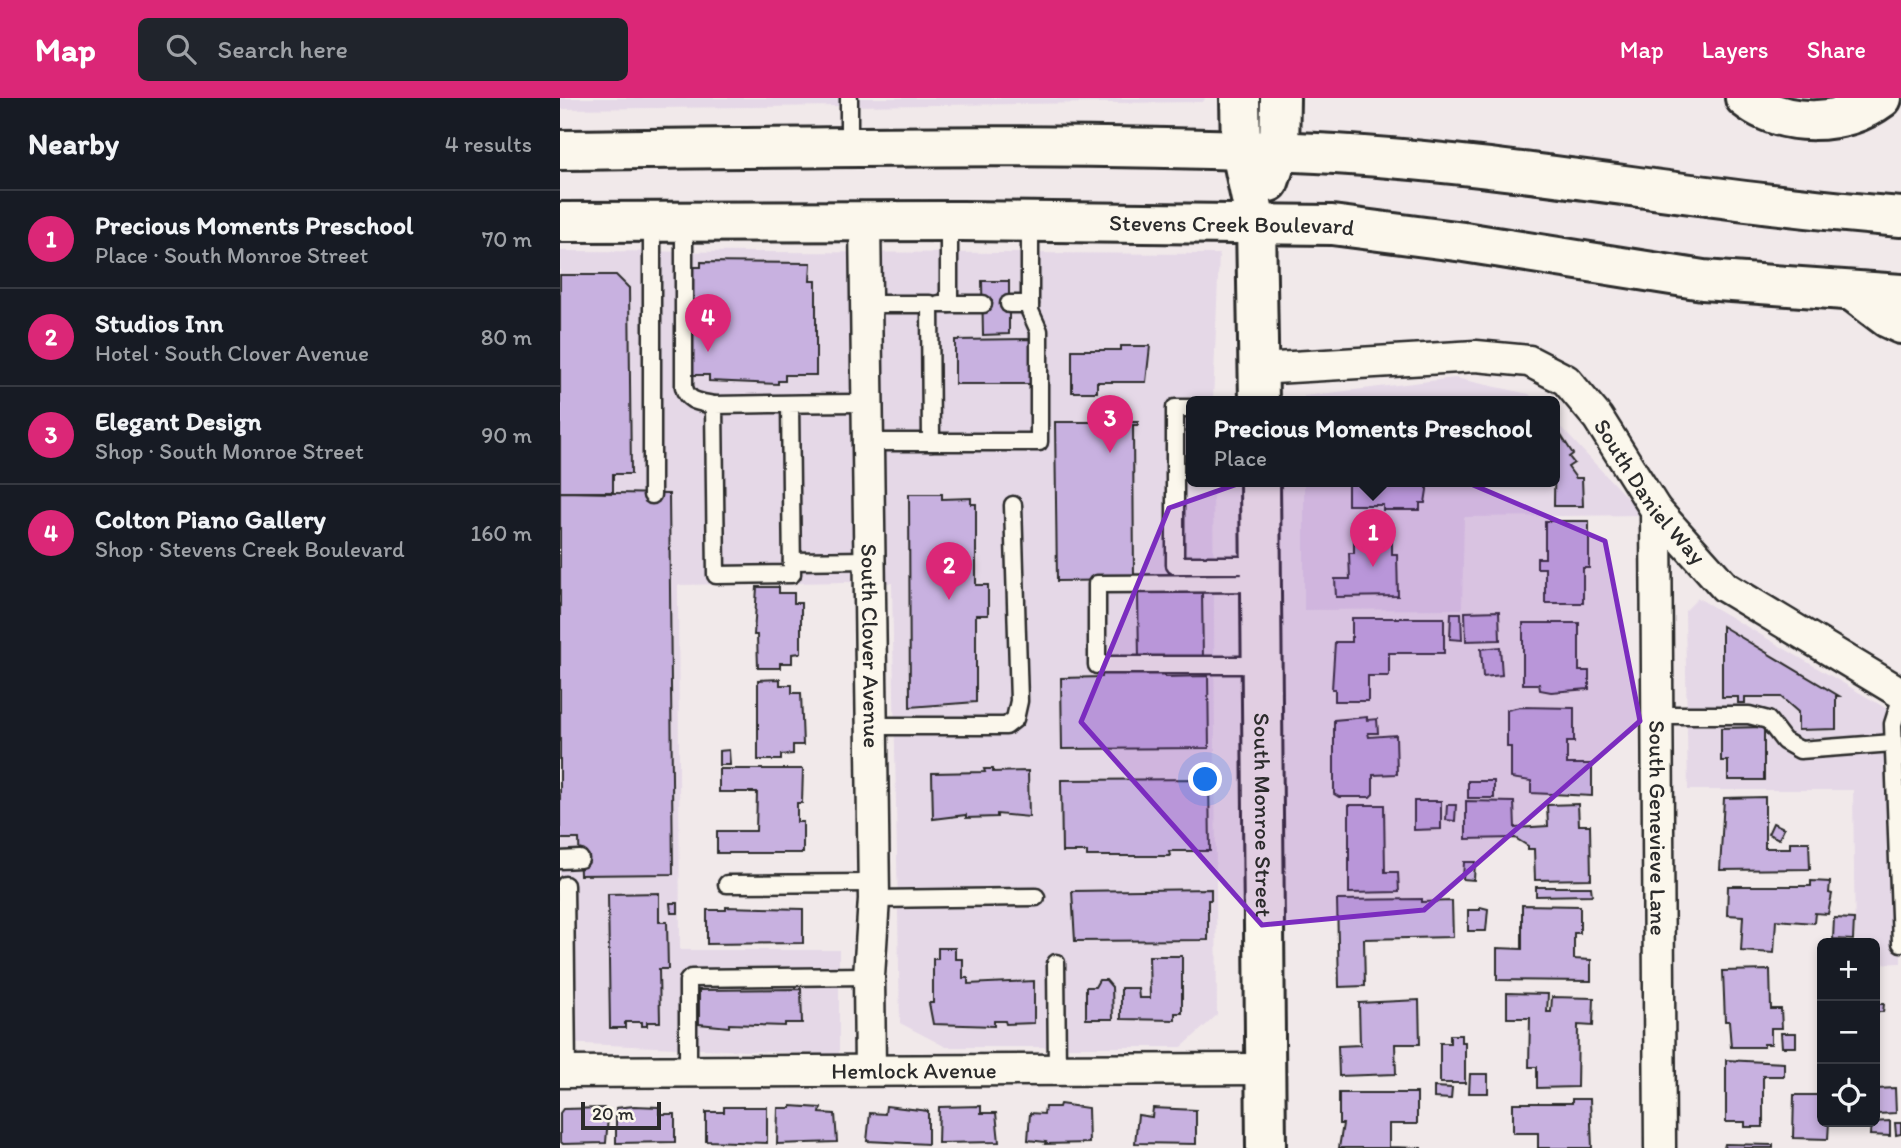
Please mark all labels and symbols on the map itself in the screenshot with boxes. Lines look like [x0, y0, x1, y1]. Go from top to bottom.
street label: Stevens Creek Boulevard [1109, 209, 1357, 242]
pin: 4 [685, 294, 731, 352]
pin: 3 [1087, 395, 1133, 453]
street label: South Daniel Way [1588, 413, 1712, 570]
pin: 1 [1350, 509, 1396, 567]
pin: 2 [926, 542, 972, 600]
street label: South Clover Avenue [855, 544, 886, 748]
street label: South Monroe Street [1248, 713, 1278, 917]
street label: South Genevieve Lane [1643, 720, 1673, 936]
your location [1188, 762, 1222, 796]
street label: Hemlock Avenue [831, 1056, 997, 1085]
scale bar [581, 1099, 662, 1131]

